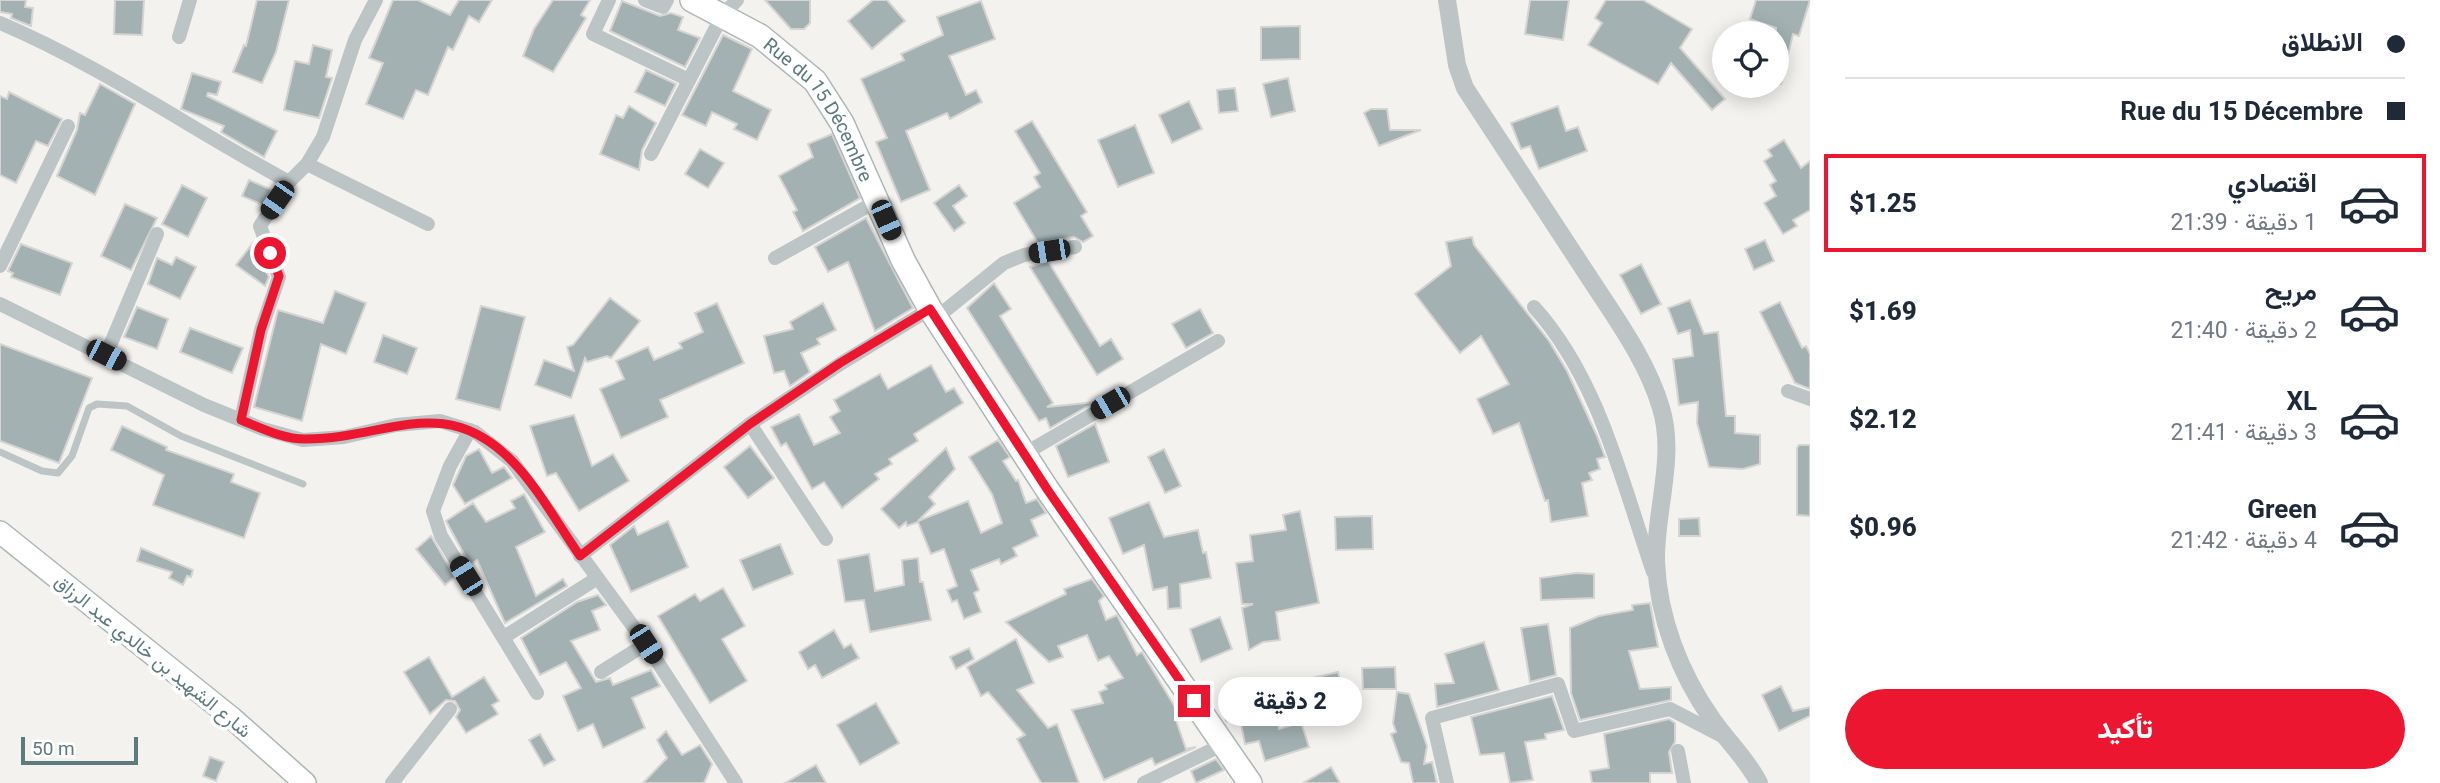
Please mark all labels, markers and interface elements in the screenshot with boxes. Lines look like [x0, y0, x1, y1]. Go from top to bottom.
map controls [1712, 21, 1789, 98]
button: locate [1712, 21, 1789, 98]
text: الانطلاق [2281, 27, 2363, 57]
street label: Rue du 15 Décembre [759, 32, 878, 185]
text: Rue du 15 Décembre [2120, 96, 2363, 126]
text: اقتصادي [2228, 168, 2317, 198]
icon: car [2338, 172, 2401, 235]
car [257, 177, 298, 223]
text: $1.25 [1849, 188, 1917, 218]
car [868, 197, 905, 243]
text: 1 دقيقة · 21:39 [2170, 209, 2317, 236]
route start [254, 237, 286, 269]
car [1027, 237, 1072, 265]
text: مريح [2265, 276, 2317, 306]
icon: car [2338, 280, 2401, 343]
text: $1.69 [1849, 296, 1917, 326]
text: 2 دقيقة · 21:40 [2170, 317, 2317, 344]
car [83, 336, 130, 374]
car [1087, 383, 1134, 423]
text: XL [2286, 386, 2317, 416]
icon: car [2338, 388, 2401, 451]
text: $2.12 [1849, 404, 1917, 434]
text: 3 دقيقة · 21:41 [2170, 419, 2317, 446]
text: Green [2247, 494, 2317, 524]
icon: car [2338, 496, 2401, 559]
text: $0.96 [1849, 512, 1917, 542]
text: 4 دقيقة · 21:42 [2170, 527, 2317, 554]
car [446, 553, 487, 599]
street label: شارع الشهيد بن خالدي عبد الرزاق [47, 570, 256, 746]
car [626, 621, 667, 667]
callout: 2 دقيقة [1218, 676, 1362, 726]
route end [1178, 685, 1210, 717]
text: 2 دقيقة [1253, 688, 1327, 715]
button: تأكيد [1845, 689, 2405, 769]
scale bar [21, 734, 138, 766]
text: 50 m [32, 737, 75, 760]

